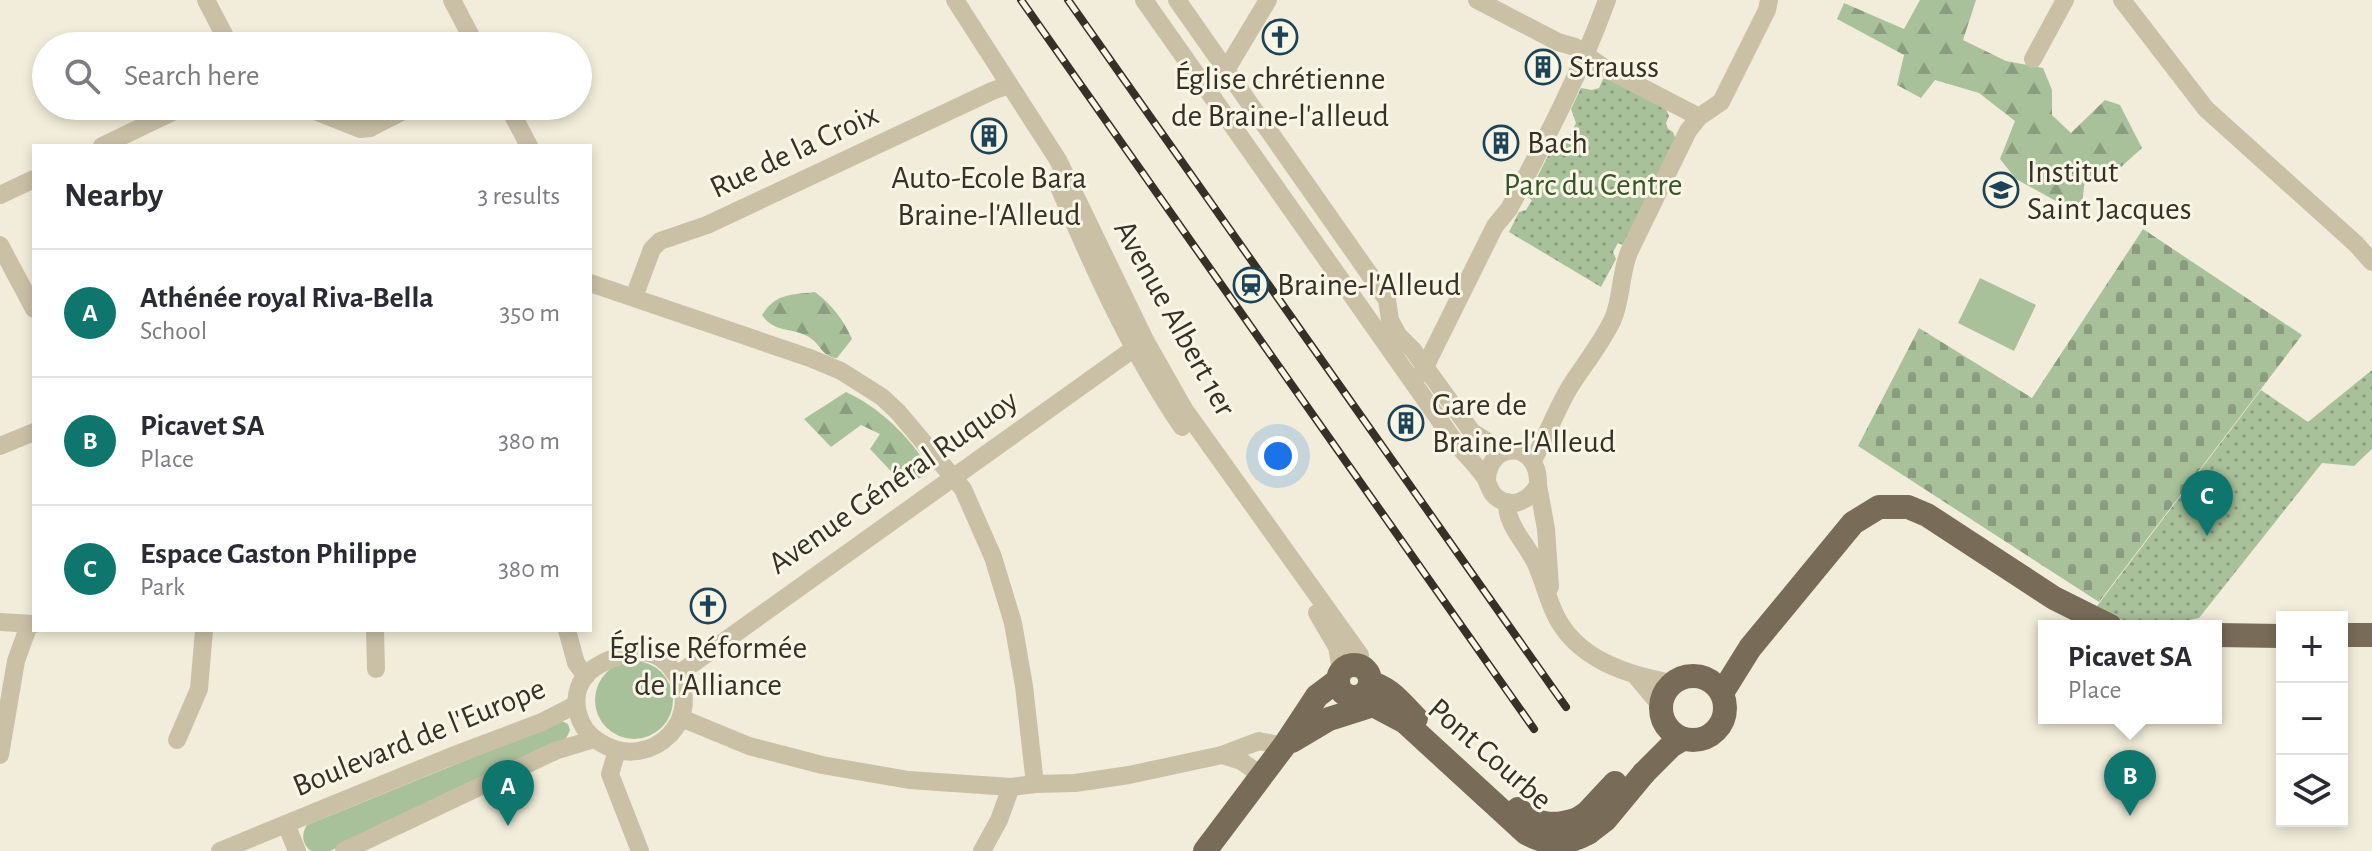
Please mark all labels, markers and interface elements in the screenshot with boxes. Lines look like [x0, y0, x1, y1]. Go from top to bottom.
church icon: Église chrétienne de Braine-l'alleud [1261, 18, 1299, 56]
search box [32, 32, 592, 120]
building icon: Strauss [1524, 48, 1562, 86]
place label: Strauss [1569, 51, 1659, 83]
icon: search [60, 54, 104, 98]
place label: Église chrétienne de Braine-l'alleud [1171, 60, 1389, 132]
text: Search here [124, 61, 260, 91]
street label: Rue de la Croix [705, 98, 883, 204]
building icon: Auto-Ecole Bara Braine-l'Alleud [970, 117, 1008, 155]
building icon: Bach [1482, 124, 1520, 162]
place label: Bach [1527, 127, 1588, 159]
place label: Institut Saint Jacques [2027, 156, 2192, 225]
place label: Auto-Ecole Bara Braine-l'Alleud [891, 162, 1087, 231]
park label: Parc du Centre [1504, 169, 1682, 201]
school or university icon: Institut Saint Jacques [1982, 171, 2020, 209]
text: Nearby [64, 179, 163, 213]
text: 3 results [477, 183, 560, 209]
street label: Avenue Albert 1er [1108, 215, 1242, 422]
station icon: Braine-l'Alleud [1232, 266, 1270, 304]
place label: Braine-l'Alleud [1277, 269, 1461, 301]
text: Athénée royal Riva-Bella [140, 283, 434, 313]
text: A [82, 300, 98, 326]
text: 350 m [500, 300, 560, 326]
text: School [140, 318, 207, 344]
street label: Avenue Général Ruquoy [763, 384, 1024, 580]
place label: Gare de Braine-l'Alleud [1432, 389, 1616, 458]
building icon: Gare de Braine-l'Alleud [1387, 404, 1425, 442]
text: Picavet SA [140, 411, 265, 441]
text: B [82, 428, 98, 454]
text: 380 m [498, 428, 560, 454]
your location [1258, 436, 1298, 476]
text: Place [140, 446, 194, 472]
pin: C [2181, 470, 2233, 536]
text: Espace Gaston Philippe [140, 539, 417, 569]
text: C [83, 556, 97, 582]
text: 380 m [498, 556, 560, 582]
text: Park [140, 574, 185, 600]
church icon: Église Réformée de l'Alliance [689, 587, 727, 625]
map controls [2276, 611, 2348, 827]
button: + [2276, 611, 2348, 683]
popup [2038, 620, 2222, 724]
place label: Église Réformée de l'Alliance [609, 629, 807, 701]
text: Picavet SA [2068, 642, 2192, 672]
street label: Boulevard de l'Europe [288, 672, 550, 802]
text: Place [2068, 677, 2122, 703]
button: − [2276, 683, 2348, 755]
street label: Pont Courbe [1422, 692, 1558, 816]
pin: B [2104, 750, 2156, 816]
button: layers [2276, 755, 2348, 827]
pin: A [482, 760, 534, 826]

